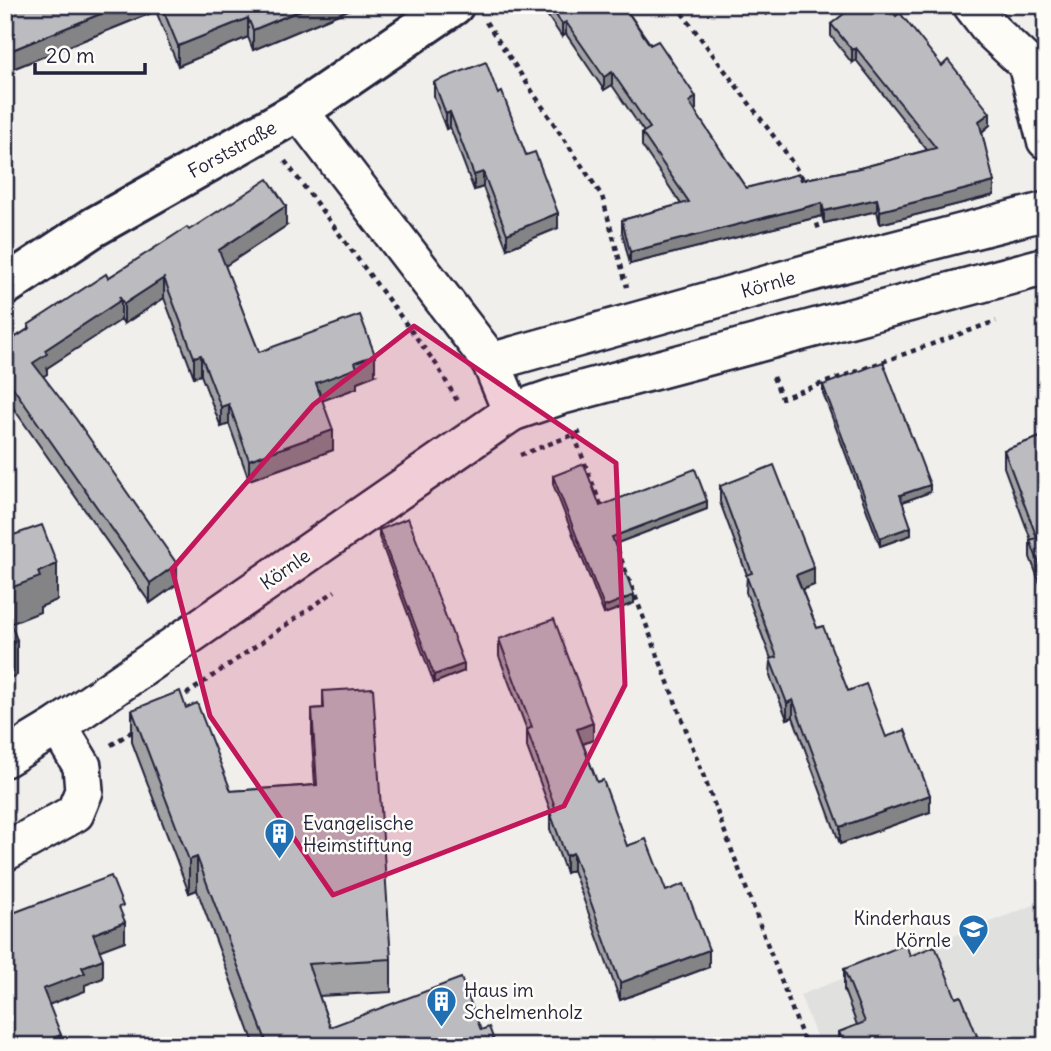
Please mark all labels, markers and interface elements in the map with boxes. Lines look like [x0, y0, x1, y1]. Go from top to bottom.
scale bar [35, 32, 145, 76]
text: 20 m [46, 42, 95, 69]
street label: Forststraße [184, 115, 280, 183]
street label: Körnle [738, 265, 798, 303]
street label: Körnle [255, 543, 315, 595]
place label: Evangelische Heimstiftung [303, 811, 414, 857]
building icon: Evangelische Heimstiftung [263, 817, 297, 861]
place label: Kinderhaus Körnle [853, 906, 951, 952]
school or university icon: Kinderhaus Körnle [957, 912, 991, 956]
place label: Haus im Schelmenholz [464, 978, 583, 1024]
building icon: Haus im Schelmenholz [424, 984, 458, 1028]

